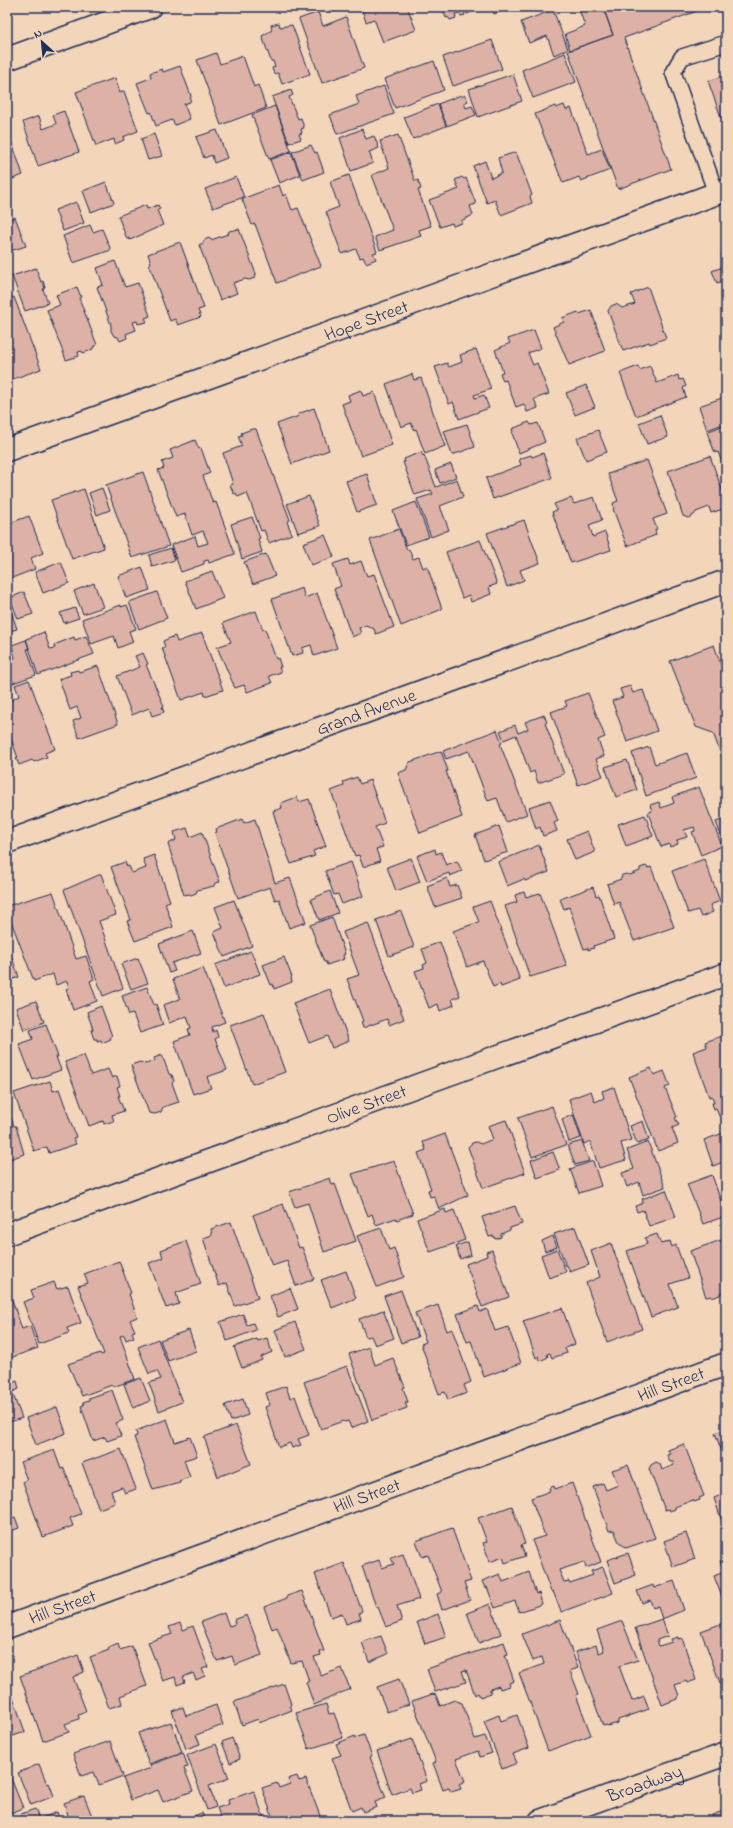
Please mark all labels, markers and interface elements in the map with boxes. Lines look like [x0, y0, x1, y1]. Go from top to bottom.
north arrow [22, 22, 62, 62]
text: N [31, 25, 45, 43]
street label: Hope Street [321, 295, 413, 349]
street label: Grand Avenue [313, 683, 421, 743]
street label: Olive Street [323, 1080, 411, 1132]
street label: Hill Street [634, 1362, 709, 1410]
street label: Hill Street [330, 1473, 405, 1521]
street label: Hill Street [26, 1584, 100, 1633]
street label: Broadway [603, 1760, 686, 1811]

